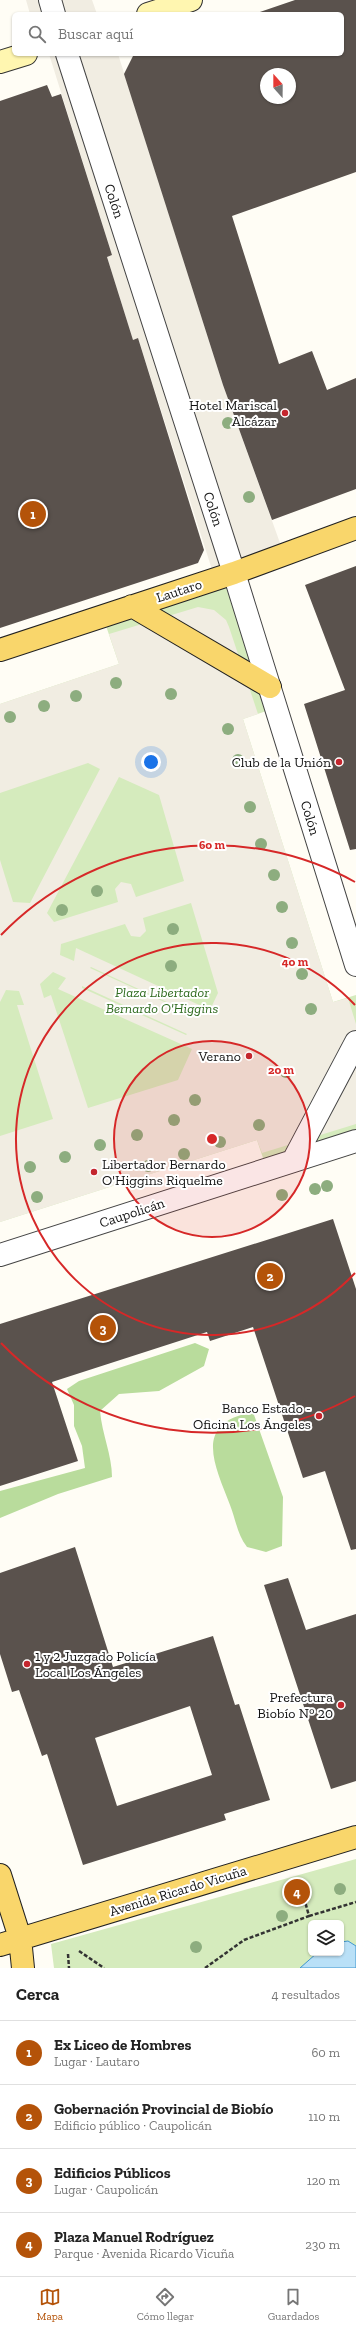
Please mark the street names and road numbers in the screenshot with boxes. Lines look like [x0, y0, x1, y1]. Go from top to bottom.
street label: Colón [100, 182, 128, 220]
street label: Colón [199, 490, 227, 528]
street label: Lautaro [154, 576, 204, 606]
street label: Colón [297, 799, 323, 837]
street label: Caupolicán [97, 1194, 167, 1232]
street label: Avenida Ricardo Vicuña [107, 1862, 249, 1920]

